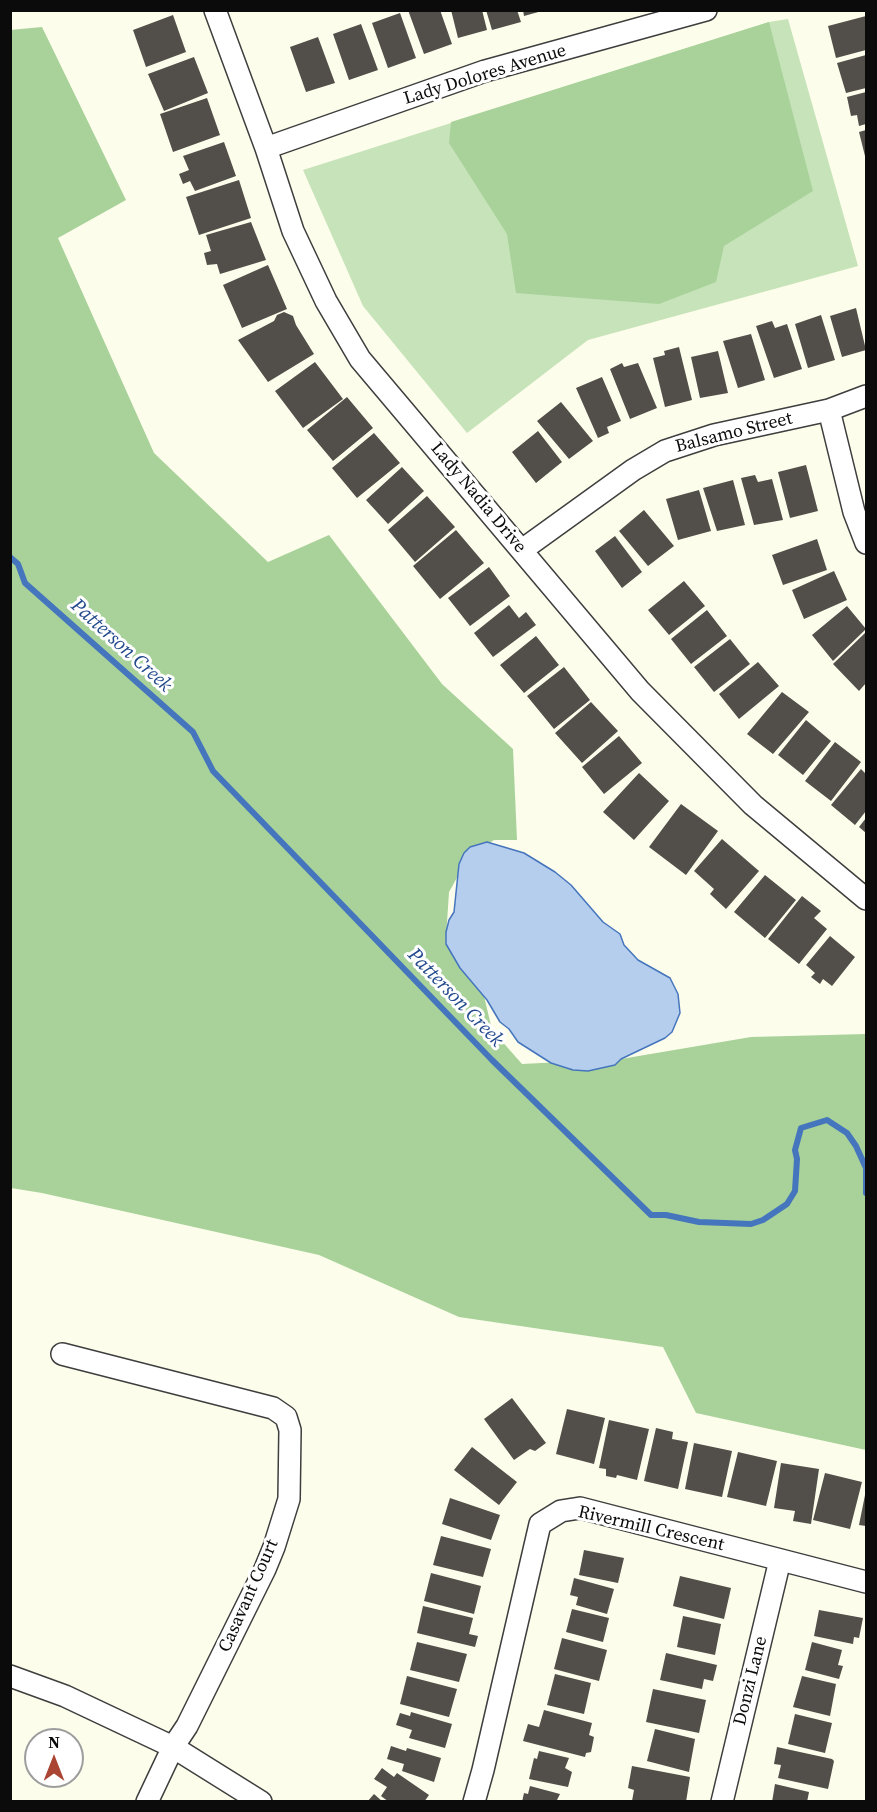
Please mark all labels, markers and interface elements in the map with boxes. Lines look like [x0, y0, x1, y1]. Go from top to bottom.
street label: Lady Dolores Avenue [401, 40, 569, 110]
street label: Balsamo Street [673, 408, 795, 458]
street label: Lady Nadia Drive [425, 438, 531, 558]
water label: Patterson Creek [65, 594, 177, 698]
water label: Patterson Creek [402, 944, 508, 1052]
street label: Rivermill Crescent [576, 1502, 726, 1556]
street label: Casavant Court [214, 1536, 284, 1656]
street label: Donzi Lane [729, 1634, 773, 1728]
north arrow [24, 1728, 84, 1788]
text: N [48, 1731, 60, 1753]

